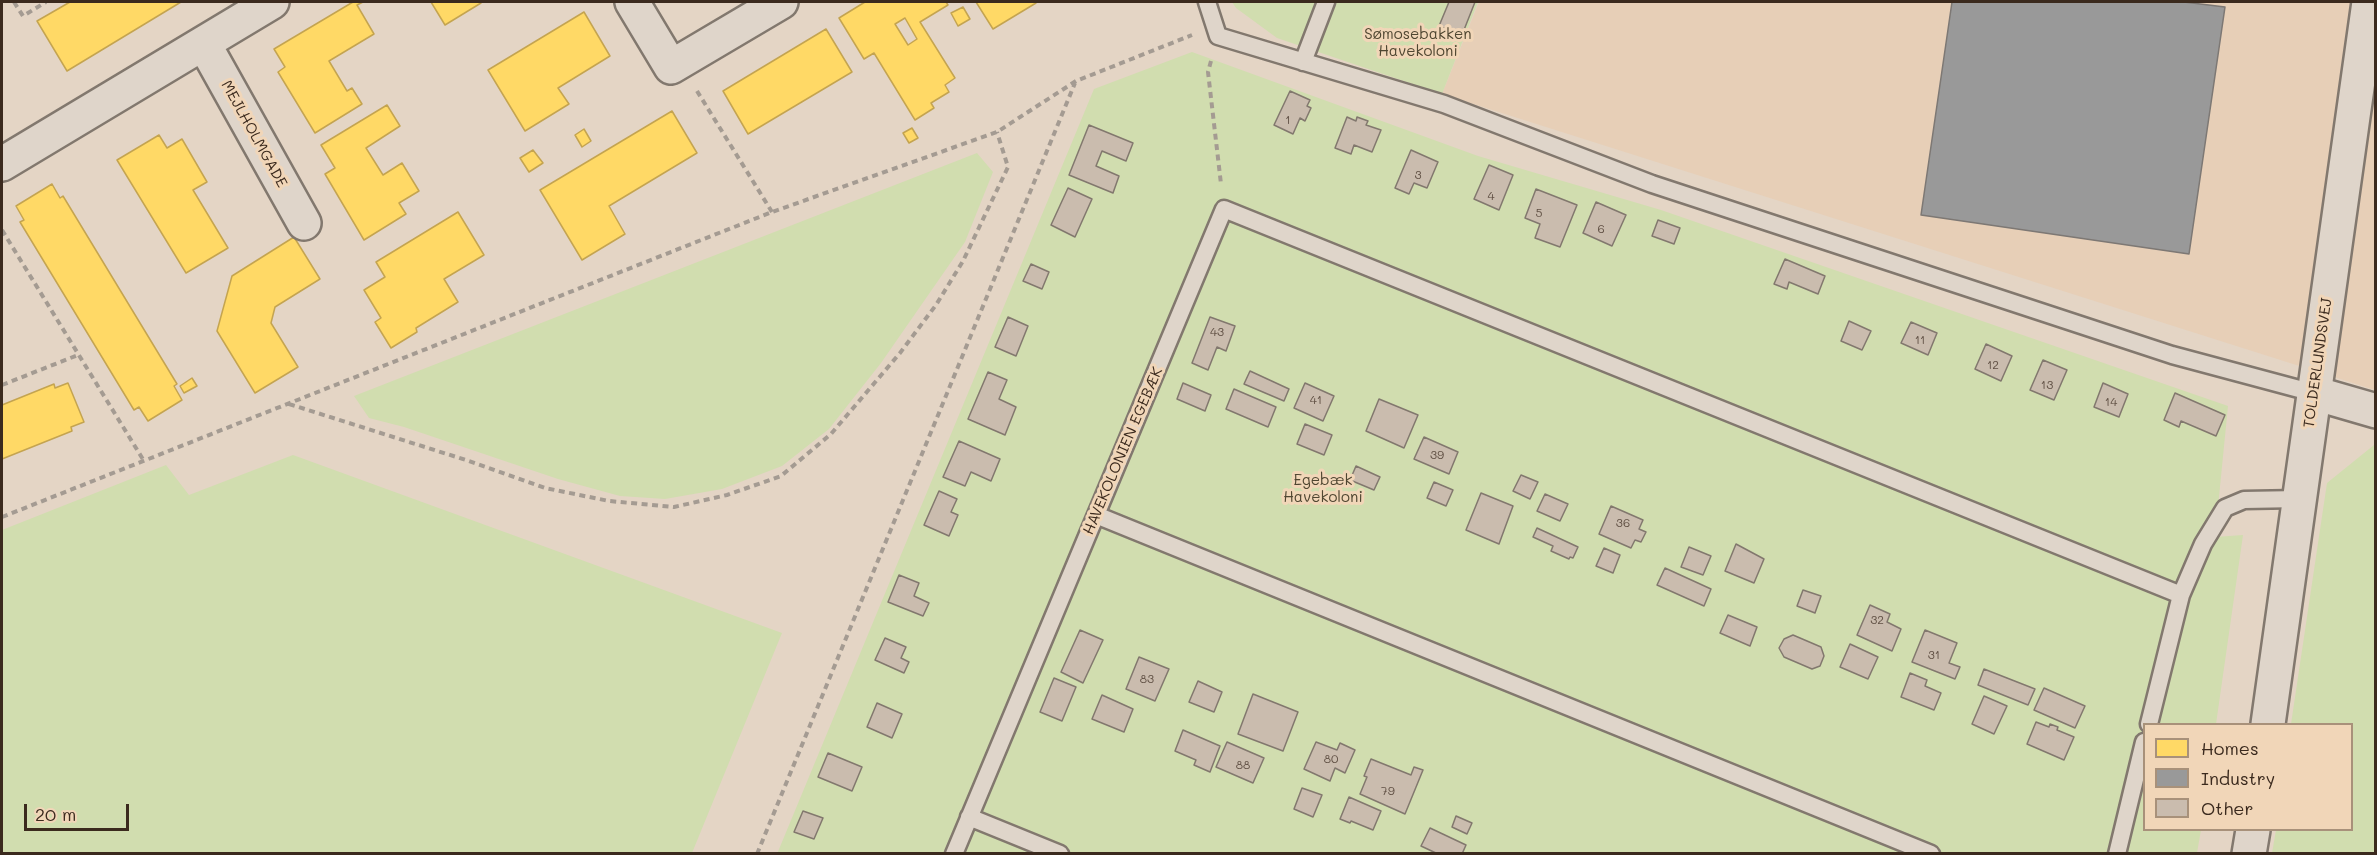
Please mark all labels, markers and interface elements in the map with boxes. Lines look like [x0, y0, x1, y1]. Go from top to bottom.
park label: Sømosebakken Havekoloni [1364, 25, 1472, 60]
street label: MEJLHOLMGADE [217, 77, 291, 191]
house number: 1 [1285, 113, 1291, 127]
house number: 3 [1414, 168, 1422, 182]
house number: 4 [1487, 189, 1495, 203]
house number: 5 [1536, 206, 1542, 220]
house number: 6 [1597, 222, 1605, 236]
street label: TOLDERLUNDSVEJ [2300, 297, 2336, 429]
house number: 43 [1210, 325, 1224, 339]
house number: 11 [1915, 333, 1925, 347]
house number: 12 [1987, 358, 1999, 372]
street label: HAVEKOLONIEN EGEBÆK [1079, 364, 1167, 538]
house number: 13 [2041, 378, 2053, 392]
house number: 41 [1310, 393, 1322, 407]
house number: 14 [2105, 395, 2117, 409]
house number: 39 [1430, 448, 1444, 462]
park label: Egebæk Havekoloni [1283, 471, 1363, 506]
house number: 36 [1616, 516, 1630, 530]
house number: 32 [1870, 613, 1884, 627]
house number: 31 [1928, 648, 1940, 662]
house number: 83 [1140, 672, 1154, 686]
legend [2143, 723, 2353, 831]
text: Homes [2201, 736, 2259, 760]
house number: 80 [1324, 752, 1338, 766]
house number: 88 [1236, 758, 1250, 772]
text: Industry [2201, 766, 2275, 790]
house number: 79 [1381, 784, 1395, 798]
scale bar [27, 792, 132, 830]
text: Other [2201, 796, 2254, 820]
text: 20 m [35, 802, 76, 826]

